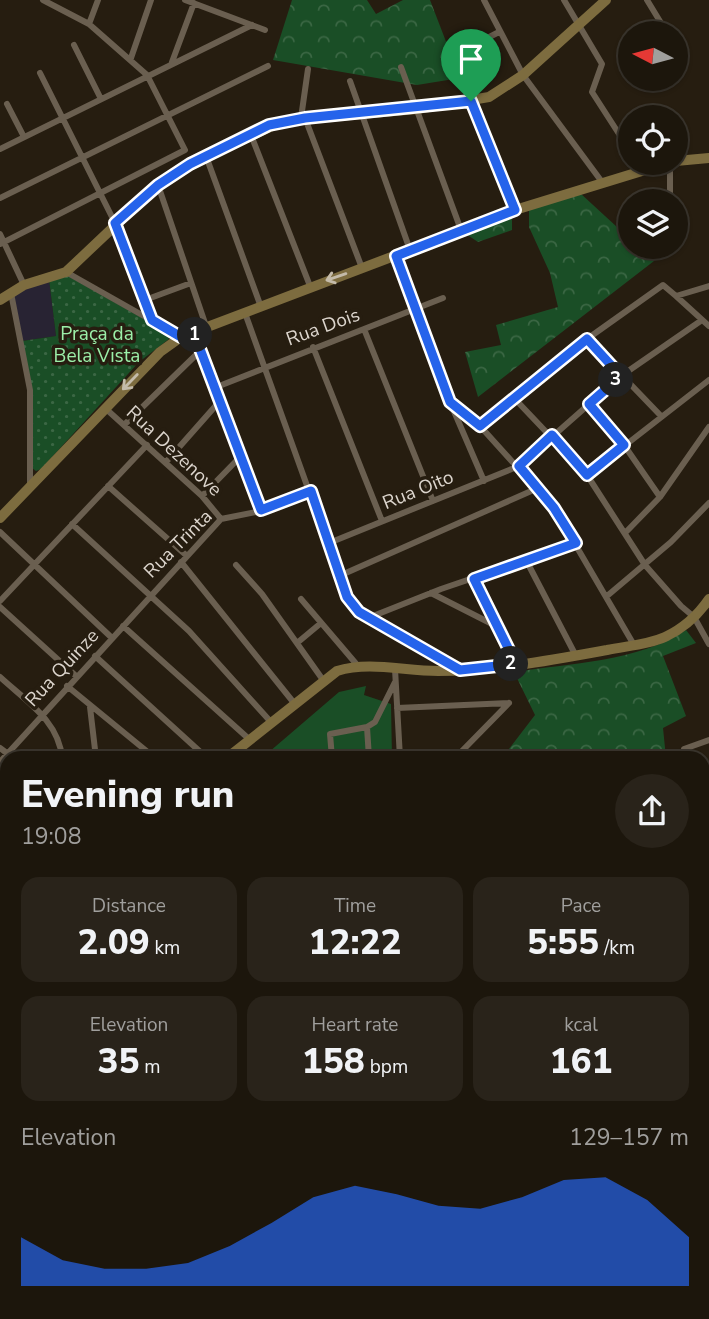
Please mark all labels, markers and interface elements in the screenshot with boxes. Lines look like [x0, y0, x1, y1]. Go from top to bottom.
north arrow [618, 21, 688, 91]
map controls [618, 21, 688, 259]
pin [441, 29, 501, 101]
icon: arrive [452, 40, 490, 78]
button: locate [618, 105, 688, 175]
button: layers [618, 189, 688, 259]
one-way arrow [325, 271, 347, 284]
street label: Rua Dois [283, 302, 363, 352]
pin: 1 [178, 318, 212, 352]
park label: Praça da Bela Vista [54, 321, 140, 369]
text: 1 [189, 321, 200, 347]
pin: 3 [598, 362, 634, 398]
text: 3 [610, 366, 621, 392]
one-way arrow [122, 374, 139, 391]
street label: Rua Dezenove [120, 400, 228, 502]
street label: Rua Oito [379, 464, 457, 516]
street label: Rua Trinta [138, 504, 218, 584]
street label: Rua Quinze [19, 623, 105, 713]
pin: 2 [494, 646, 528, 682]
text: 2 [505, 650, 516, 676]
text: Evening run [21, 769, 234, 820]
button: share [615, 774, 689, 848]
text: 19:08 [21, 821, 81, 852]
text: Distance [92, 893, 166, 919]
text: Time [334, 893, 376, 919]
text: Pace [561, 893, 601, 919]
text: 2.09 [78, 919, 150, 966]
text: 12:22 [308, 919, 402, 966]
text: 5:55 [527, 919, 599, 966]
text: km [150, 935, 180, 961]
text: /km [599, 935, 635, 961]
text: Elevation [90, 1012, 168, 1038]
text: Heart rate [312, 1012, 398, 1038]
text: kcal [564, 1012, 598, 1038]
text: 35 [97, 1038, 139, 1085]
text: 158 [302, 1038, 365, 1085]
text: 161 [549, 1038, 613, 1085]
text: m [139, 1054, 161, 1080]
text: bpm [365, 1054, 408, 1080]
text: Elevation [21, 1122, 116, 1153]
text: 129–157 m [569, 1122, 689, 1153]

